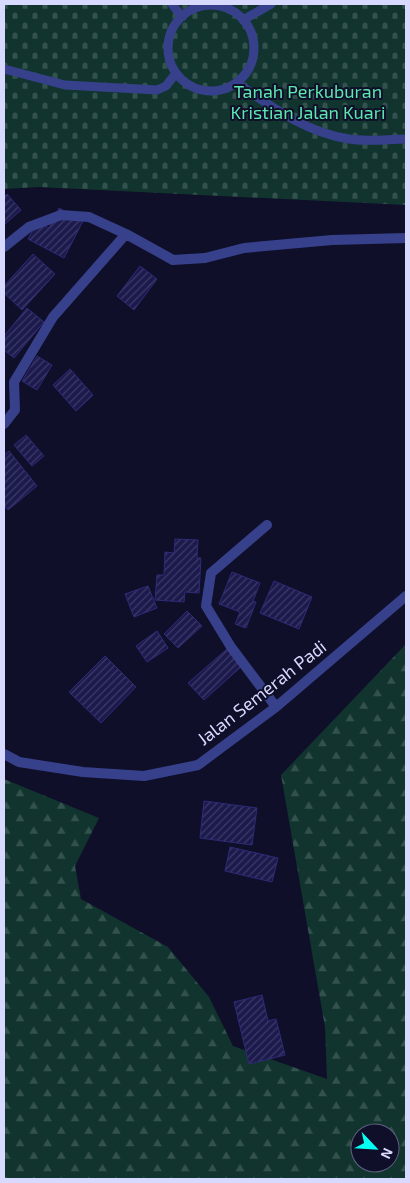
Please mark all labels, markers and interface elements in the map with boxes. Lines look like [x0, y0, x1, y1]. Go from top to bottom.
park label: Tanah Perkuburan Kristian Jalan Kuari [231, 80, 385, 123]
street label: Jalan Semerah Padi [192, 635, 330, 749]
north arrow [350, 1123, 400, 1173]
text: N [377, 1146, 397, 1162]

